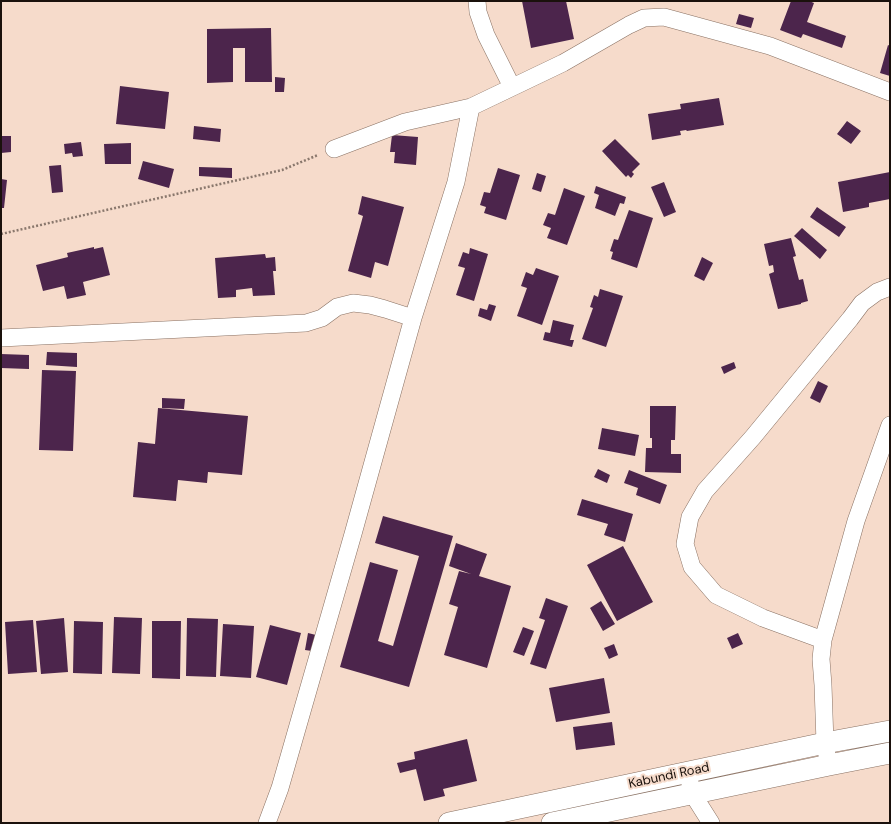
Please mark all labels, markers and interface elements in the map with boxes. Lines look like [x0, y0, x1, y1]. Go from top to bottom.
street label: Kabundi Road [627, 760, 711, 792]

